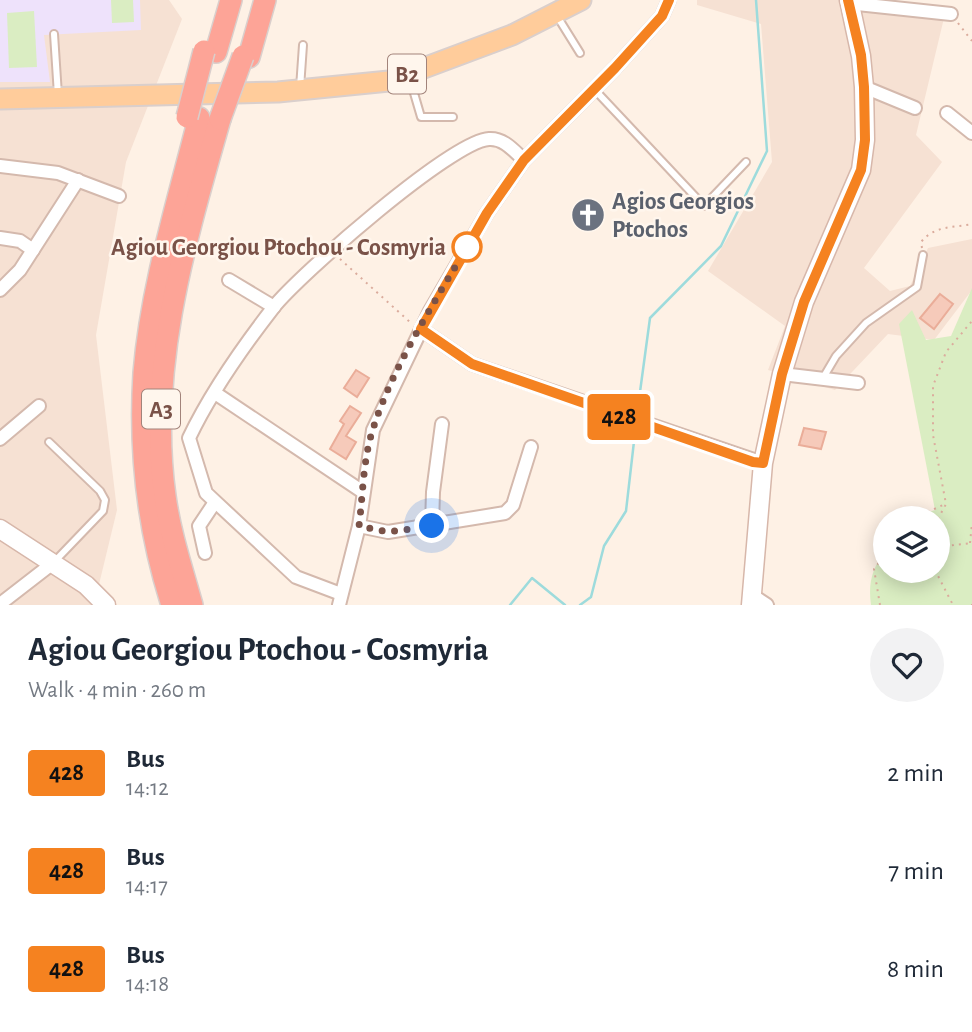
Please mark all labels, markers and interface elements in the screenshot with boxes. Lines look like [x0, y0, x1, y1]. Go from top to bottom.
road number: B2 [388, 54, 426, 94]
place label: Agios Georgios Ptochos [612, 190, 754, 242]
church icon: Agios Georgios Ptochos [569, 196, 607, 234]
marker: Agiou Georgiou Ptochou - Cosmyria [452, 232, 482, 262]
place label: Agiou Georgiou Ptochou - Cosmyria [111, 236, 446, 260]
road number: A3 [142, 390, 180, 428]
line badge: 428 [579, 394, 659, 440]
text: 428 [601, 405, 637, 429]
map controls [873, 506, 950, 583]
button: layers [873, 506, 950, 583]
your location [414, 508, 449, 543]
button: heart [870, 628, 944, 702]
text: Agiou Georgiou Ptochou - Cosmyria [28, 634, 489, 667]
text: Walk · 4 min · 260 m [28, 679, 206, 702]
text: Bus [126, 746, 165, 772]
text: 2 min [887, 760, 944, 786]
text: 428 [49, 761, 84, 785]
text: 14:12 [126, 777, 169, 800]
text: Bus [126, 844, 165, 870]
text: 7 min [888, 858, 944, 884]
text: 428 [49, 859, 84, 883]
text: 14:17 [126, 875, 168, 898]
text: Bus [126, 942, 165, 968]
text: 8 min [887, 956, 944, 982]
text: 428 [49, 957, 84, 981]
text: 14:18 [126, 973, 169, 996]

